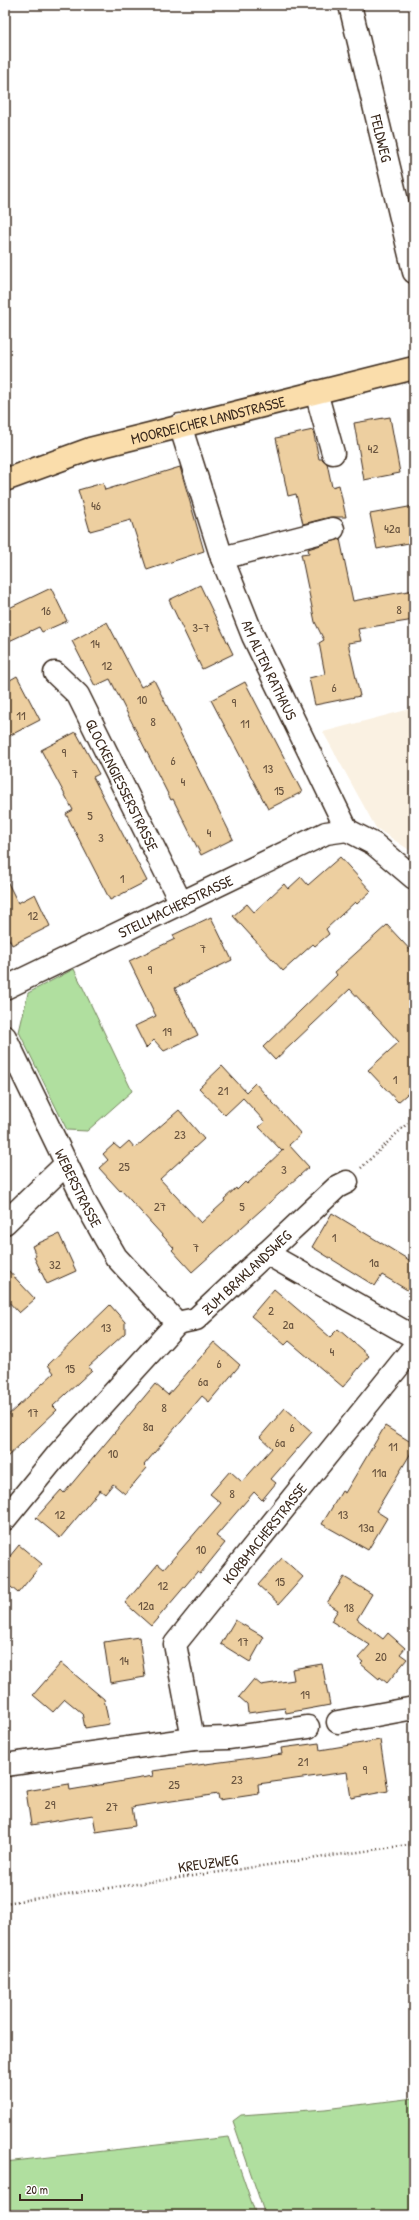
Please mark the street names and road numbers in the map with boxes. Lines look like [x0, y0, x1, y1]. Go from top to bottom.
street label: FELDWEG [366, 111, 398, 165]
street label: MOORDEICHER LANDSTRASSE [128, 390, 288, 449]
street label: AM ALTEN RATHAUS [237, 617, 303, 723]
street label: GLOCKENGIESSERSTRASSE [81, 715, 164, 855]
street label: STELLMACHERSTRASSE [114, 869, 236, 942]
street label: WEBERSTRASSE [50, 1145, 108, 1231]
street label: ZUM BRAKLANDSWEG [197, 1224, 296, 1319]
street label: KORBMACHERSTRASSE [217, 1478, 312, 1588]
street label: KREUZWEG [177, 1848, 240, 1878]

